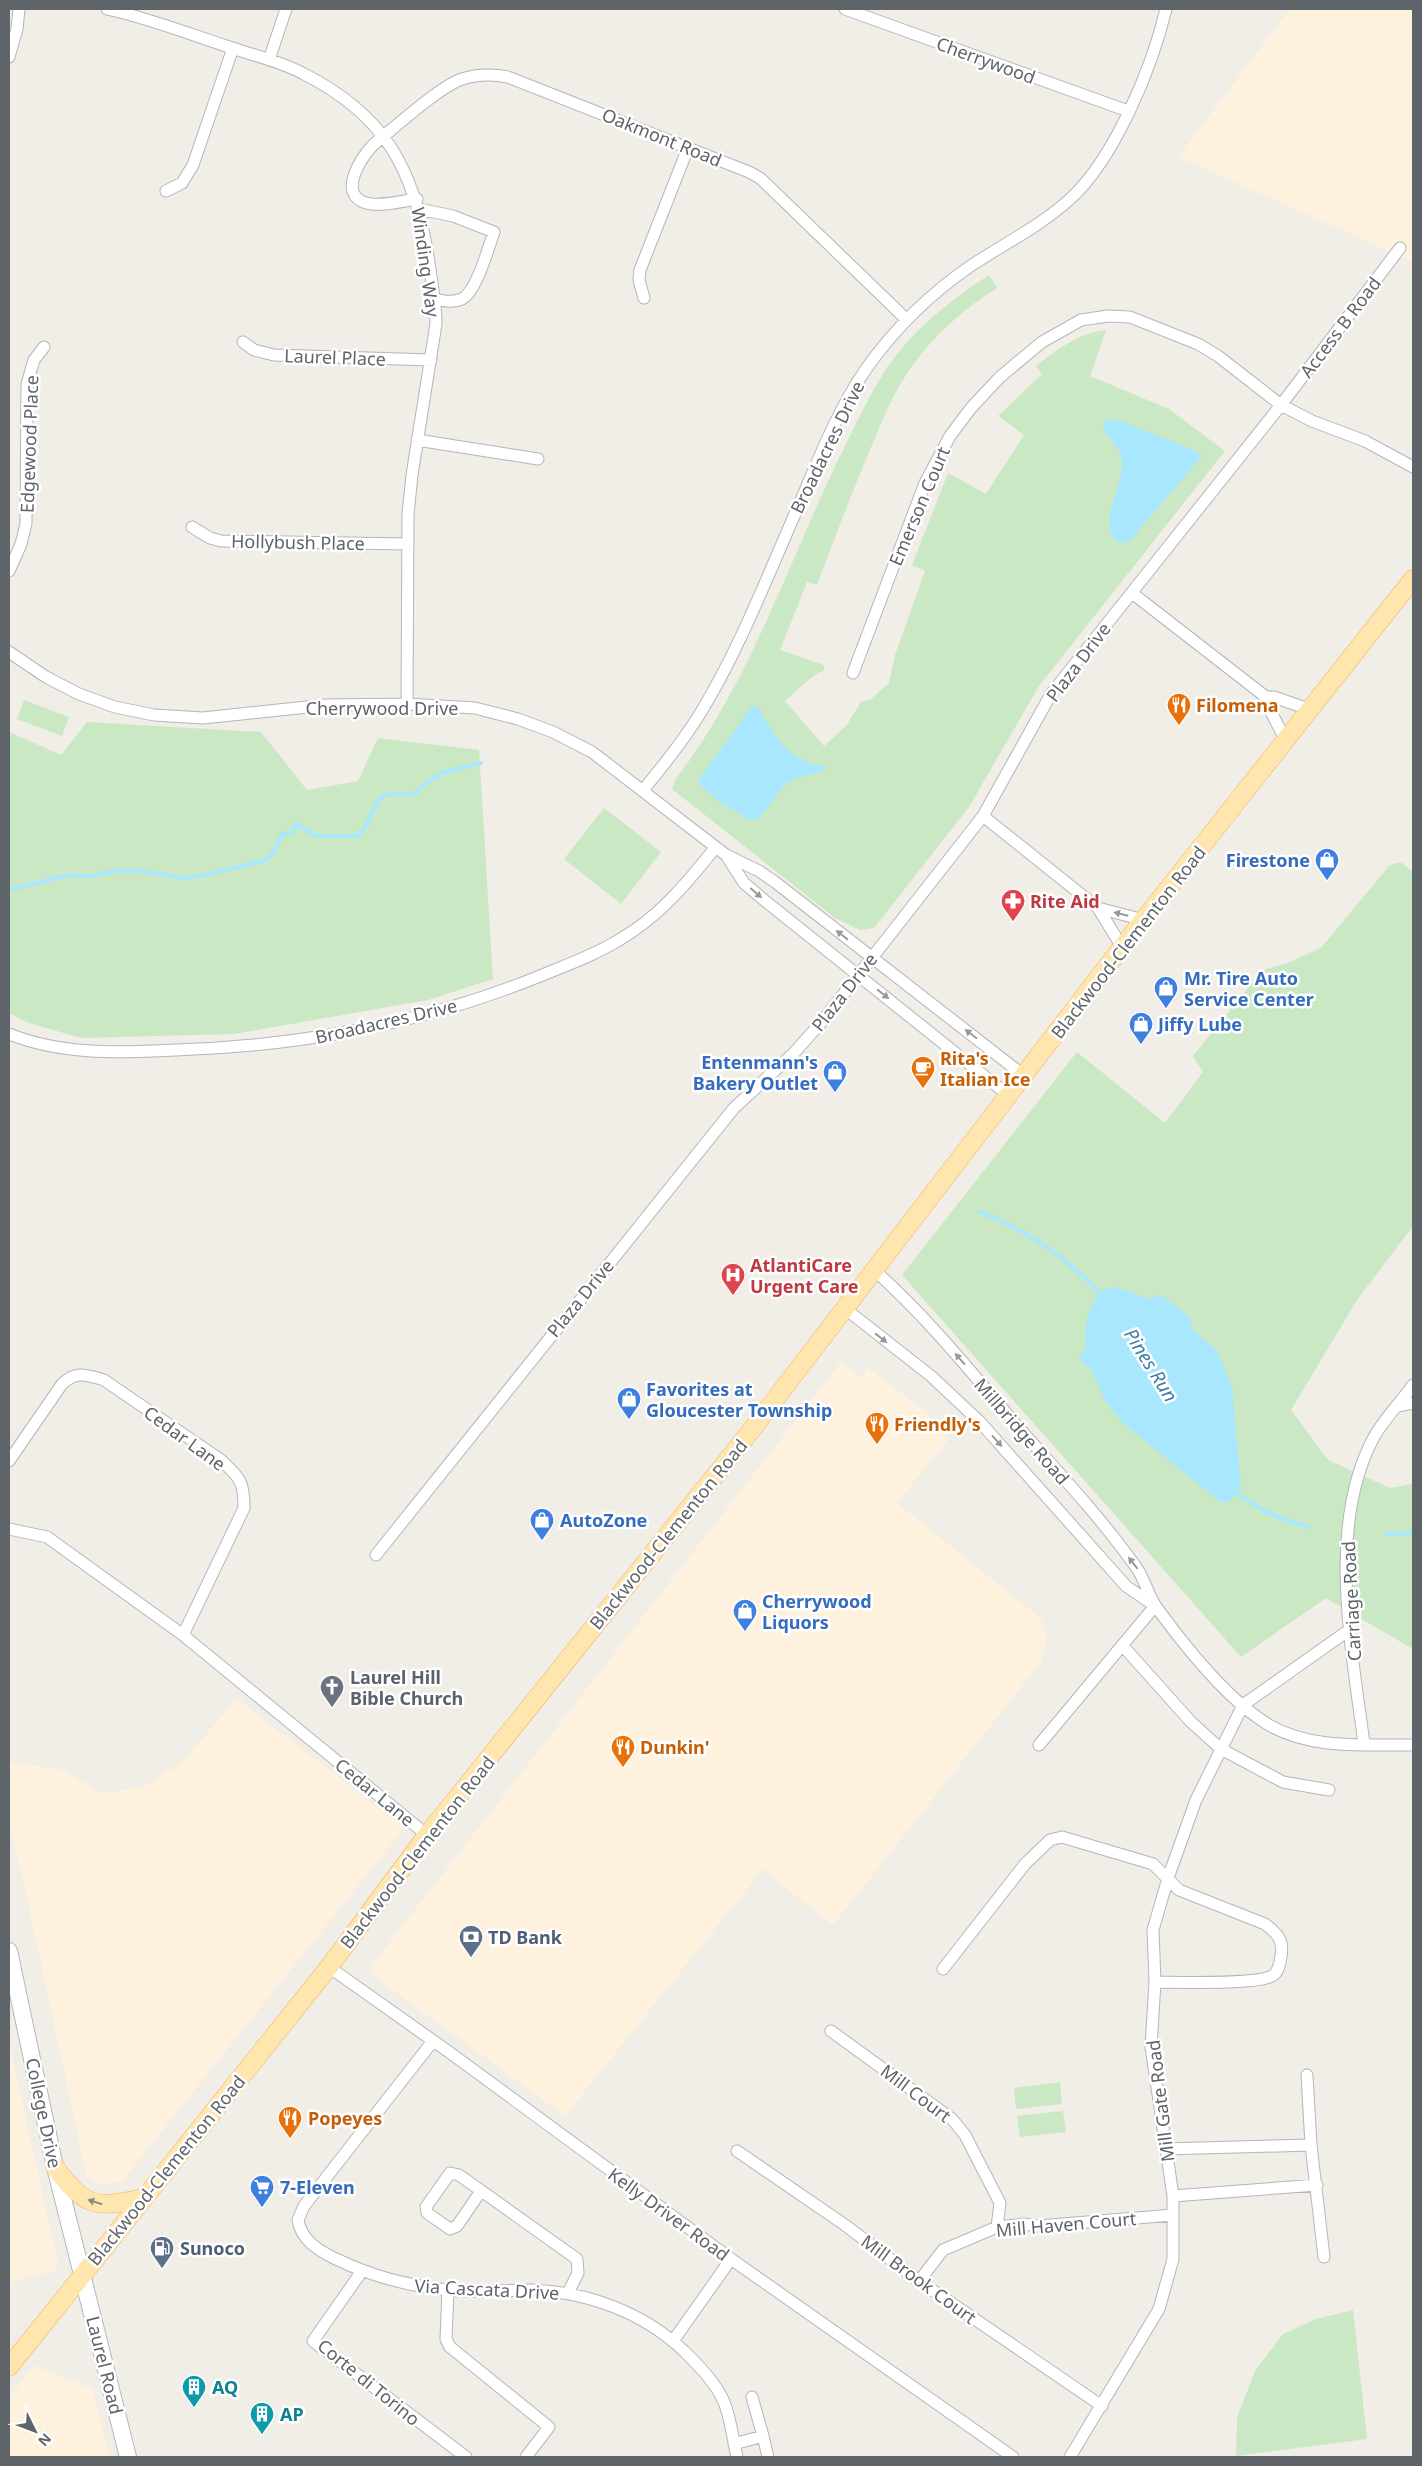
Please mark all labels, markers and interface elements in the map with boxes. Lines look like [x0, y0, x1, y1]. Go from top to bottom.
street label: Cherrywood [933, 31, 1039, 89]
street label: Oakmont Road [599, 102, 725, 172]
street label: Winding Way [406, 205, 446, 319]
street label: Access B Road [1294, 272, 1386, 382]
street label: Laurel Place [284, 343, 386, 371]
street label: Edgewood Place [15, 375, 43, 513]
street label: Broadacres Drive [785, 377, 869, 517]
street label: Emerson Court [883, 442, 955, 569]
street label: Hollybush Place [231, 529, 365, 555]
street label: Plaza Drive [1040, 617, 1116, 707]
restaurant icon: Filomena [1166, 692, 1192, 726]
place label: Filomena [1196, 693, 1279, 717]
street label: Cherrywood Drive [306, 696, 458, 720]
street label: Blackwood-Clementon Road [1045, 841, 1211, 1043]
shop icon: Firestone [1314, 847, 1340, 881]
place label: Firestone [1226, 848, 1310, 872]
one-way arrow [749, 887, 761, 899]
pharmacy icon: Rite Aid [1000, 888, 1026, 922]
place label: Rite Aid [1030, 889, 1100, 913]
one-way arrow [1113, 910, 1128, 918]
one-way arrow [836, 929, 849, 940]
street label: Plaza Drive [806, 948, 882, 1036]
place label: Mr. Tire Auto Service Center [1184, 966, 1314, 1011]
shop icon: Mr. Tire Auto Service Center [1153, 975, 1179, 1009]
one-way arrow [876, 989, 889, 1000]
street label: Broadacres Drive [313, 993, 459, 1049]
shop icon: Jiffy Lube [1128, 1011, 1154, 1045]
place label: Jiffy Lube [1156, 1012, 1242, 1036]
one-way arrow [964, 1029, 978, 1039]
place label: Rita's Italian Ice [940, 1046, 1031, 1091]
place label: Entenmann's Bakery Outlet [693, 1050, 818, 1095]
cafe icon: Rita's Italian Ice [910, 1055, 936, 1089]
shop icon: Entenmann's Bakery Outlet [822, 1059, 848, 1093]
place label: AtlantiCare Urgent Care [750, 1253, 859, 1298]
street label: Plaza Drive [541, 1254, 619, 1342]
hospital icon: AtlantiCare Urgent Care [720, 1262, 746, 1296]
water label: Pines Run [1118, 1323, 1184, 1407]
one-way arrow [875, 1332, 888, 1343]
one-way arrow [954, 1352, 965, 1365]
street label: Millbridge Road [969, 1373, 1075, 1489]
place label: Favorites at Gloucester Township [646, 1377, 832, 1422]
shop icon: Favorites at Gloucester Township [616, 1386, 642, 1420]
street label: Cedar Lane [139, 1400, 231, 1476]
restaurant icon: Friendly's [864, 1411, 890, 1445]
place label: Friendly's [894, 1412, 981, 1436]
street label: Blackwood-Clementon Road [584, 1434, 752, 1634]
one-way arrow [991, 1435, 1002, 1448]
shop icon: AutoZone [529, 1507, 555, 1541]
place label: AutoZone [560, 1508, 647, 1532]
street label: Carriage Road [1336, 1540, 1366, 1662]
one-way arrow [1127, 1557, 1138, 1570]
place label: Cherrywood Liquors [762, 1589, 872, 1634]
shop icon: Cherrywood Liquors [732, 1598, 758, 1632]
place label: Laurel Hill Bible Church [350, 1665, 463, 1710]
church icon: Laurel Hill Bible Church [319, 1674, 345, 1708]
restaurant icon: Dunkin' [610, 1734, 636, 1768]
place label: Dunkin' [640, 1735, 709, 1759]
street label: Blackwood-Clementon Road [334, 1751, 500, 1953]
street label: Cedar Lane [330, 1753, 420, 1831]
bank icon: TD Bank [458, 1924, 484, 1958]
place label: TD Bank [488, 1925, 563, 1949]
street label: Mill Gate Road [1141, 2039, 1179, 2163]
street label: College Drive [21, 2056, 67, 2170]
street label: Mill Court [876, 2059, 956, 2128]
street label: Blackwood-Clementon Road [82, 2070, 250, 2270]
restaurant icon: Popeyes [277, 2105, 303, 2139]
place label: Popeyes [308, 2106, 382, 2130]
street label: Kelly Driver Road [604, 2162, 734, 2266]
supermarket icon: 7-Eleven [249, 2174, 275, 2208]
place label: 7-Eleven [280, 2175, 355, 2199]
one-way arrow [87, 2198, 102, 2206]
street label: Mill Haven Court [995, 2206, 1138, 2242]
street label: Mill Brook Court [856, 2229, 982, 2329]
fuel station icon: Sunoco [149, 2235, 175, 2269]
place label: Sunoco [180, 2236, 245, 2260]
street label: Via Cascata Drive [414, 2273, 560, 2305]
street label: Laurel Road [81, 2313, 129, 2417]
street label: Corte di Torino [313, 2333, 425, 2431]
building icon: AQ [181, 2374, 207, 2408]
place label: AQ [212, 2375, 238, 2399]
building icon: AP [249, 2401, 275, 2435]
place label: AP [280, 2402, 304, 2426]
north arrow [10, 2406, 60, 2456]
text: N [34, 2429, 56, 2451]

